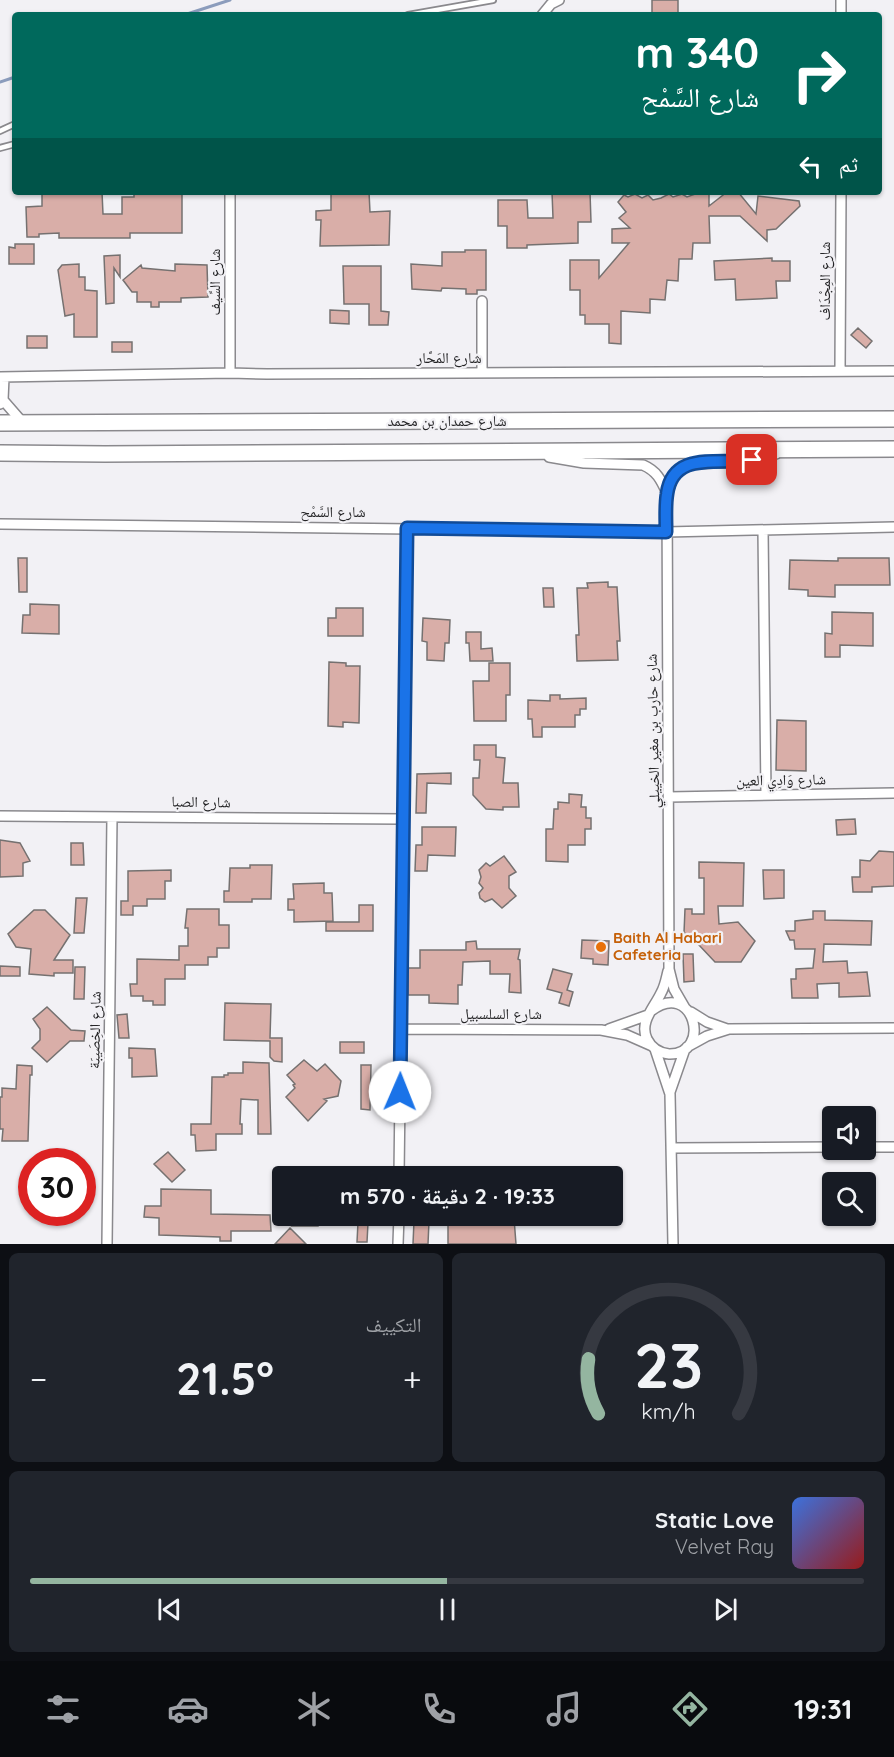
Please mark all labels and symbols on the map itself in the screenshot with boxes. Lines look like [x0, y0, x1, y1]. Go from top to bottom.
street label: شارع المِجْدَاف [815, 241, 835, 320]
street label: شارع السِّيف [205, 248, 225, 315]
street label: شارع المَحَّار [415, 348, 482, 368]
street label: شارع حمدان بن محمد [387, 411, 507, 431]
pin [726, 434, 777, 485]
street label: شارع السَّمْح [300, 502, 366, 522]
street label: شارع حارب بن مغير الخييلي [642, 653, 666, 808]
street label: شارع وَادِي العين [736, 769, 826, 793]
street label: شارع الصبا [171, 791, 231, 813]
place label: Baith Al Habari Cafeteria [613, 928, 722, 964]
marker: Baith Al Habari Cafeteria [594, 940, 608, 954]
street label: شارع الخِصَيبَة [84, 991, 106, 1069]
street label: شارع السلسبيل [460, 1004, 542, 1024]
position arrow [368, 1060, 432, 1124]
speed limit sign: 30 [18, 1148, 96, 1226]

